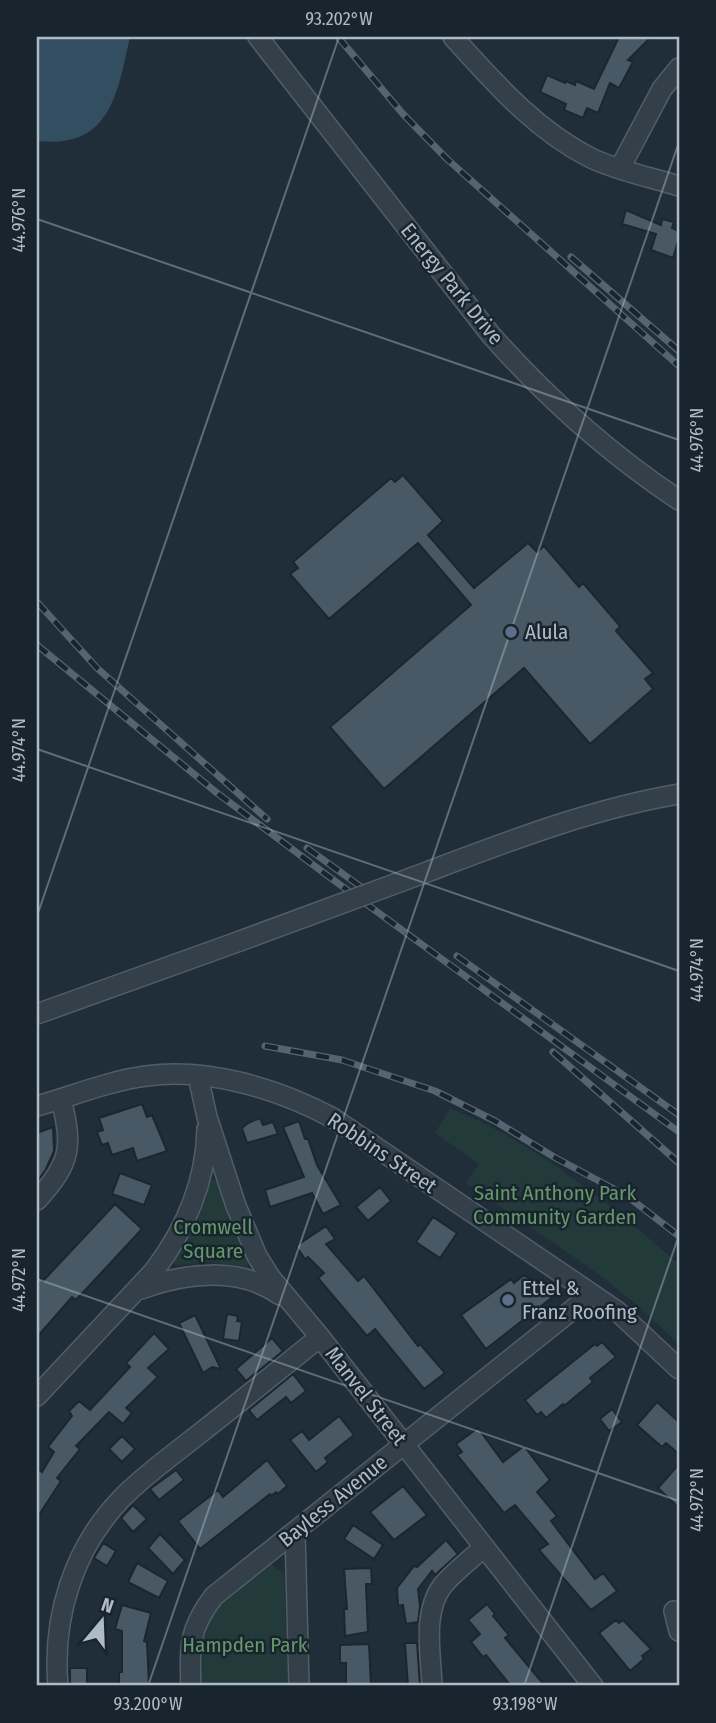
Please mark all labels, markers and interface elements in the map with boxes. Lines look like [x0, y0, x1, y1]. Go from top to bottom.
text: 93.202°W [305, 8, 373, 30]
text: 44.976°N [8, 188, 30, 252]
street label: Energy Park Drive [395, 218, 509, 350]
text: 44.976°N [686, 408, 708, 472]
place label: Alula [525, 619, 568, 645]
marker: Alula [503, 624, 519, 640]
text: 44.974°N [8, 718, 30, 782]
text: 44.974°N [686, 938, 708, 1002]
street label: Robbins Street [322, 1107, 442, 1199]
park label: Saint Anthony Park Community Garden [473, 1180, 637, 1230]
park label: Cromwell Square [173, 1214, 253, 1264]
text: 44.972°N [8, 1248, 30, 1312]
place label: Ettel & Franz Roofing [522, 1275, 637, 1325]
marker: Ettel & Franz Roofing [500, 1292, 516, 1308]
street label: Manvel Street [319, 1342, 413, 1451]
street label: Bayless Avenue [273, 1449, 393, 1553]
text: 44.972°N [686, 1468, 708, 1532]
north arrow [66, 1586, 136, 1656]
text: N [98, 1593, 117, 1618]
park label: Hampden Park [182, 1632, 308, 1658]
text: 93.200°W [114, 1693, 183, 1715]
text: 93.198°W [492, 1693, 558, 1715]

